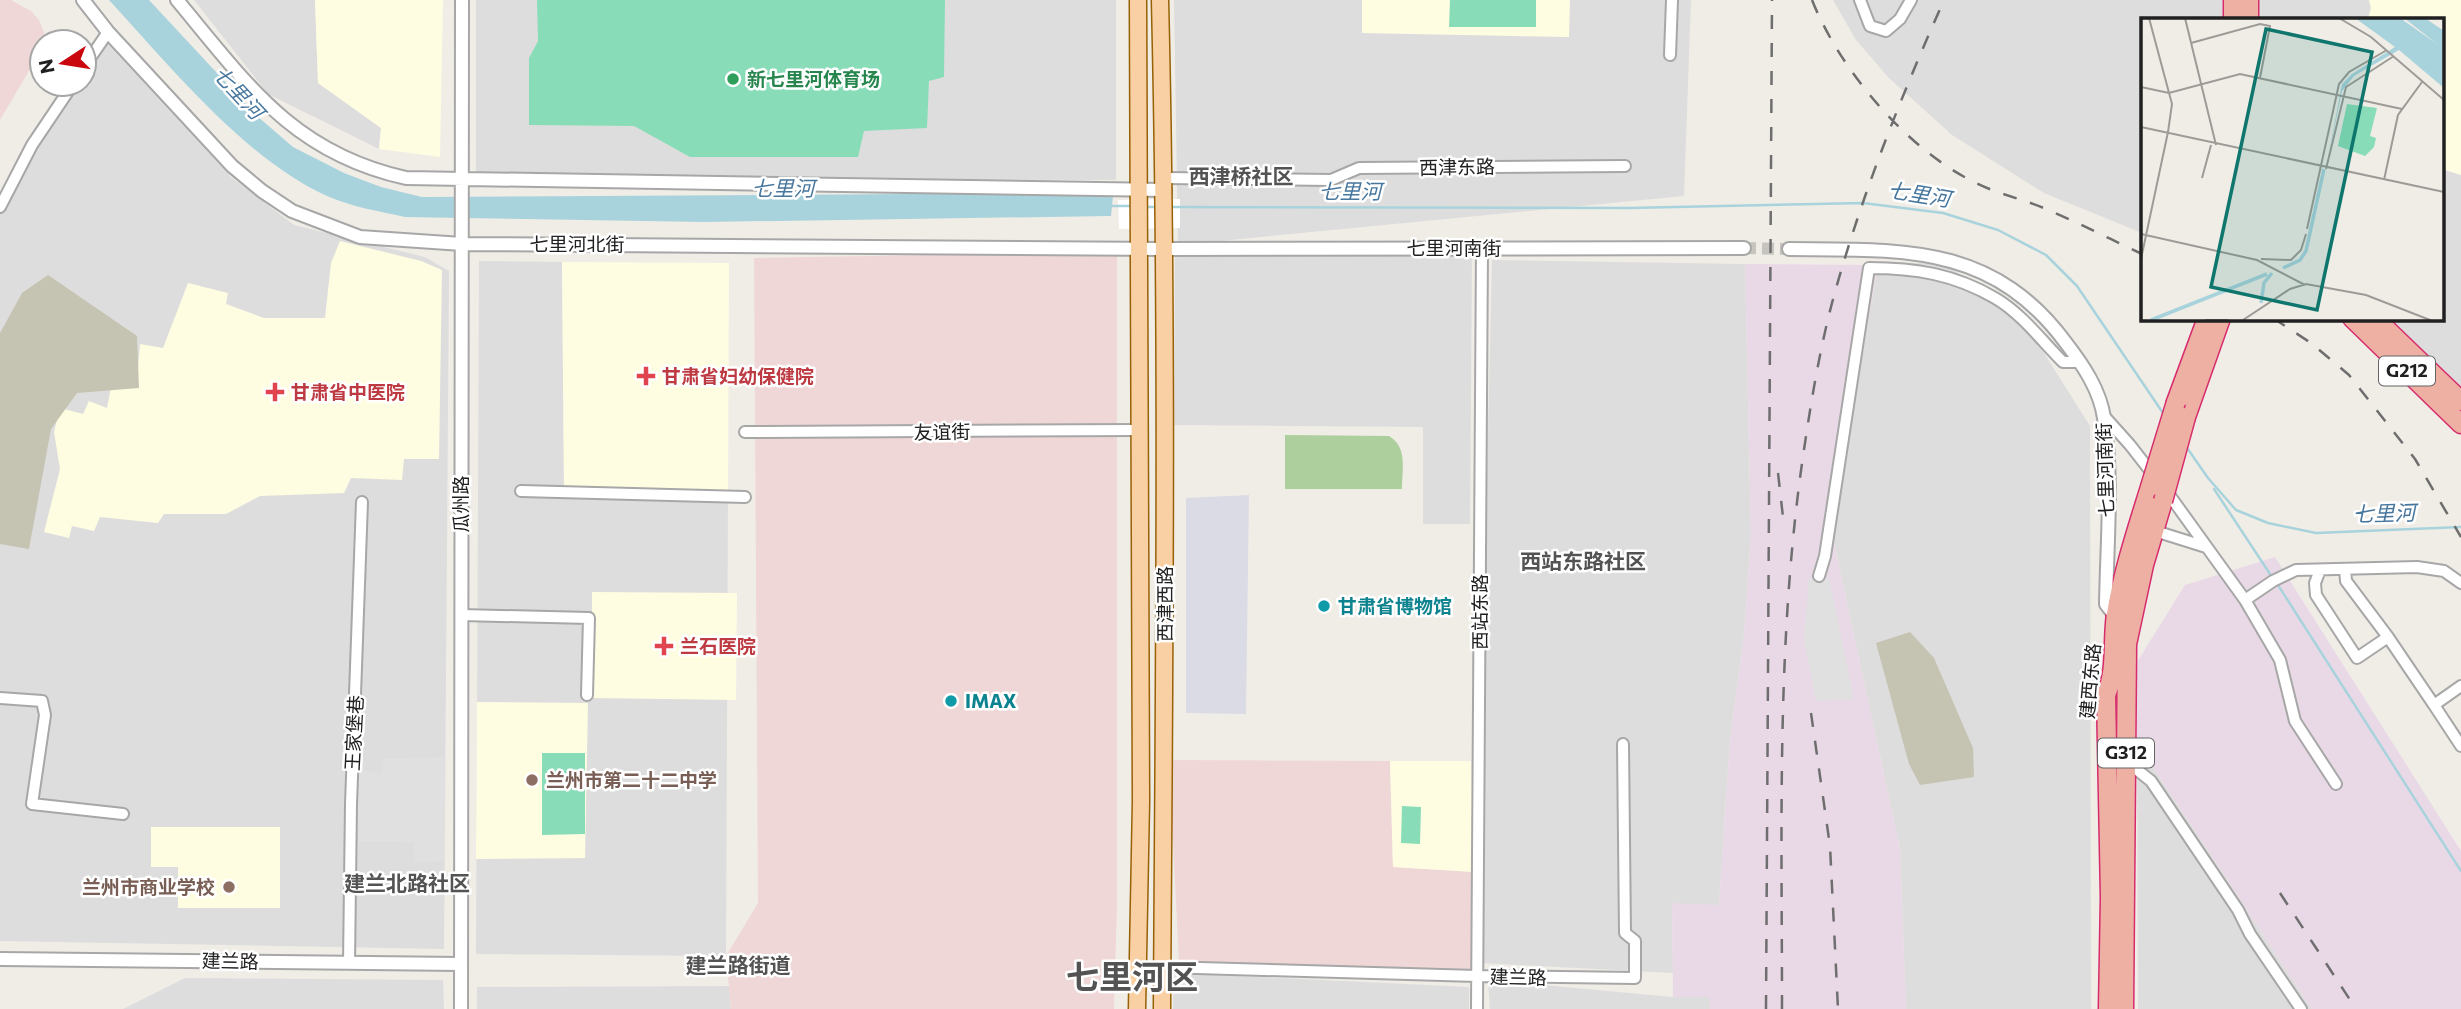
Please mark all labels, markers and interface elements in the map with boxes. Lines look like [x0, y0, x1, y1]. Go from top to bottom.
inset map [2141, 18, 2444, 320]
north arrow [28, 28, 98, 98]
text: N [33, 57, 59, 76]
water label: 七里河 [208, 60, 272, 126]
place label: 新七里河体育场 [747, 67, 880, 90]
marker: 新七里河体育场 [725, 71, 741, 87]
street label: 西津东路 [1419, 154, 1495, 179]
district label: 西津桥社区 [1189, 163, 1294, 188]
water label: 七里河 [752, 175, 818, 200]
water label: 七里河 [1886, 176, 1956, 211]
water label: 七里河 [1319, 178, 1385, 203]
street label: 七里河北街 [529, 232, 625, 255]
street label: 七里河南街 [1406, 236, 1502, 259]
road number: G212 [2379, 356, 2435, 386]
place label: 甘肃省妇幼保健院 [662, 364, 814, 387]
marker: 甘肃省妇幼保健院 [636, 366, 656, 386]
place label: 甘肃省中医院 [291, 380, 405, 403]
marker: 甘肃省中医院 [265, 382, 285, 402]
street label: 友谊街 [913, 420, 971, 443]
street label: 七里河南街 [2091, 422, 2118, 518]
street label: 瓜州路 [449, 475, 472, 533]
water label: 七里河 [2352, 499, 2420, 526]
district label: 西站东路社区 [1520, 548, 1646, 573]
street label: 西津西路 [1153, 566, 1176, 642]
street label: 西站东路 [1468, 574, 1491, 650]
place label: 甘肃省博物馆 [1338, 594, 1452, 617]
marker: 甘肃省博物馆 [1316, 598, 1332, 614]
place label: 兰石医院 [680, 634, 756, 657]
marker: 兰石医院 [654, 636, 674, 656]
street label: 建西东路 [2075, 642, 2104, 720]
place label: IMAX [965, 689, 1016, 712]
marker: IMAX [943, 693, 959, 709]
street label: 王家堡巷 [340, 694, 367, 772]
road number: G312 [2098, 738, 2154, 768]
place label: 兰州市第二十二中学 [546, 768, 717, 791]
marker: 兰州市第二十二中学 [524, 772, 540, 788]
district label: 建兰北路社区 [344, 870, 470, 895]
place label: 兰州市商业学校 [82, 875, 215, 898]
marker: 兰州市商业学校 [221, 879, 237, 895]
street label: 建兰路 [201, 949, 259, 972]
district label: 建兰路街道 [686, 952, 791, 977]
district label: 七里河区 [1066, 955, 1198, 996]
street label: 建兰路 [1489, 965, 1547, 988]

